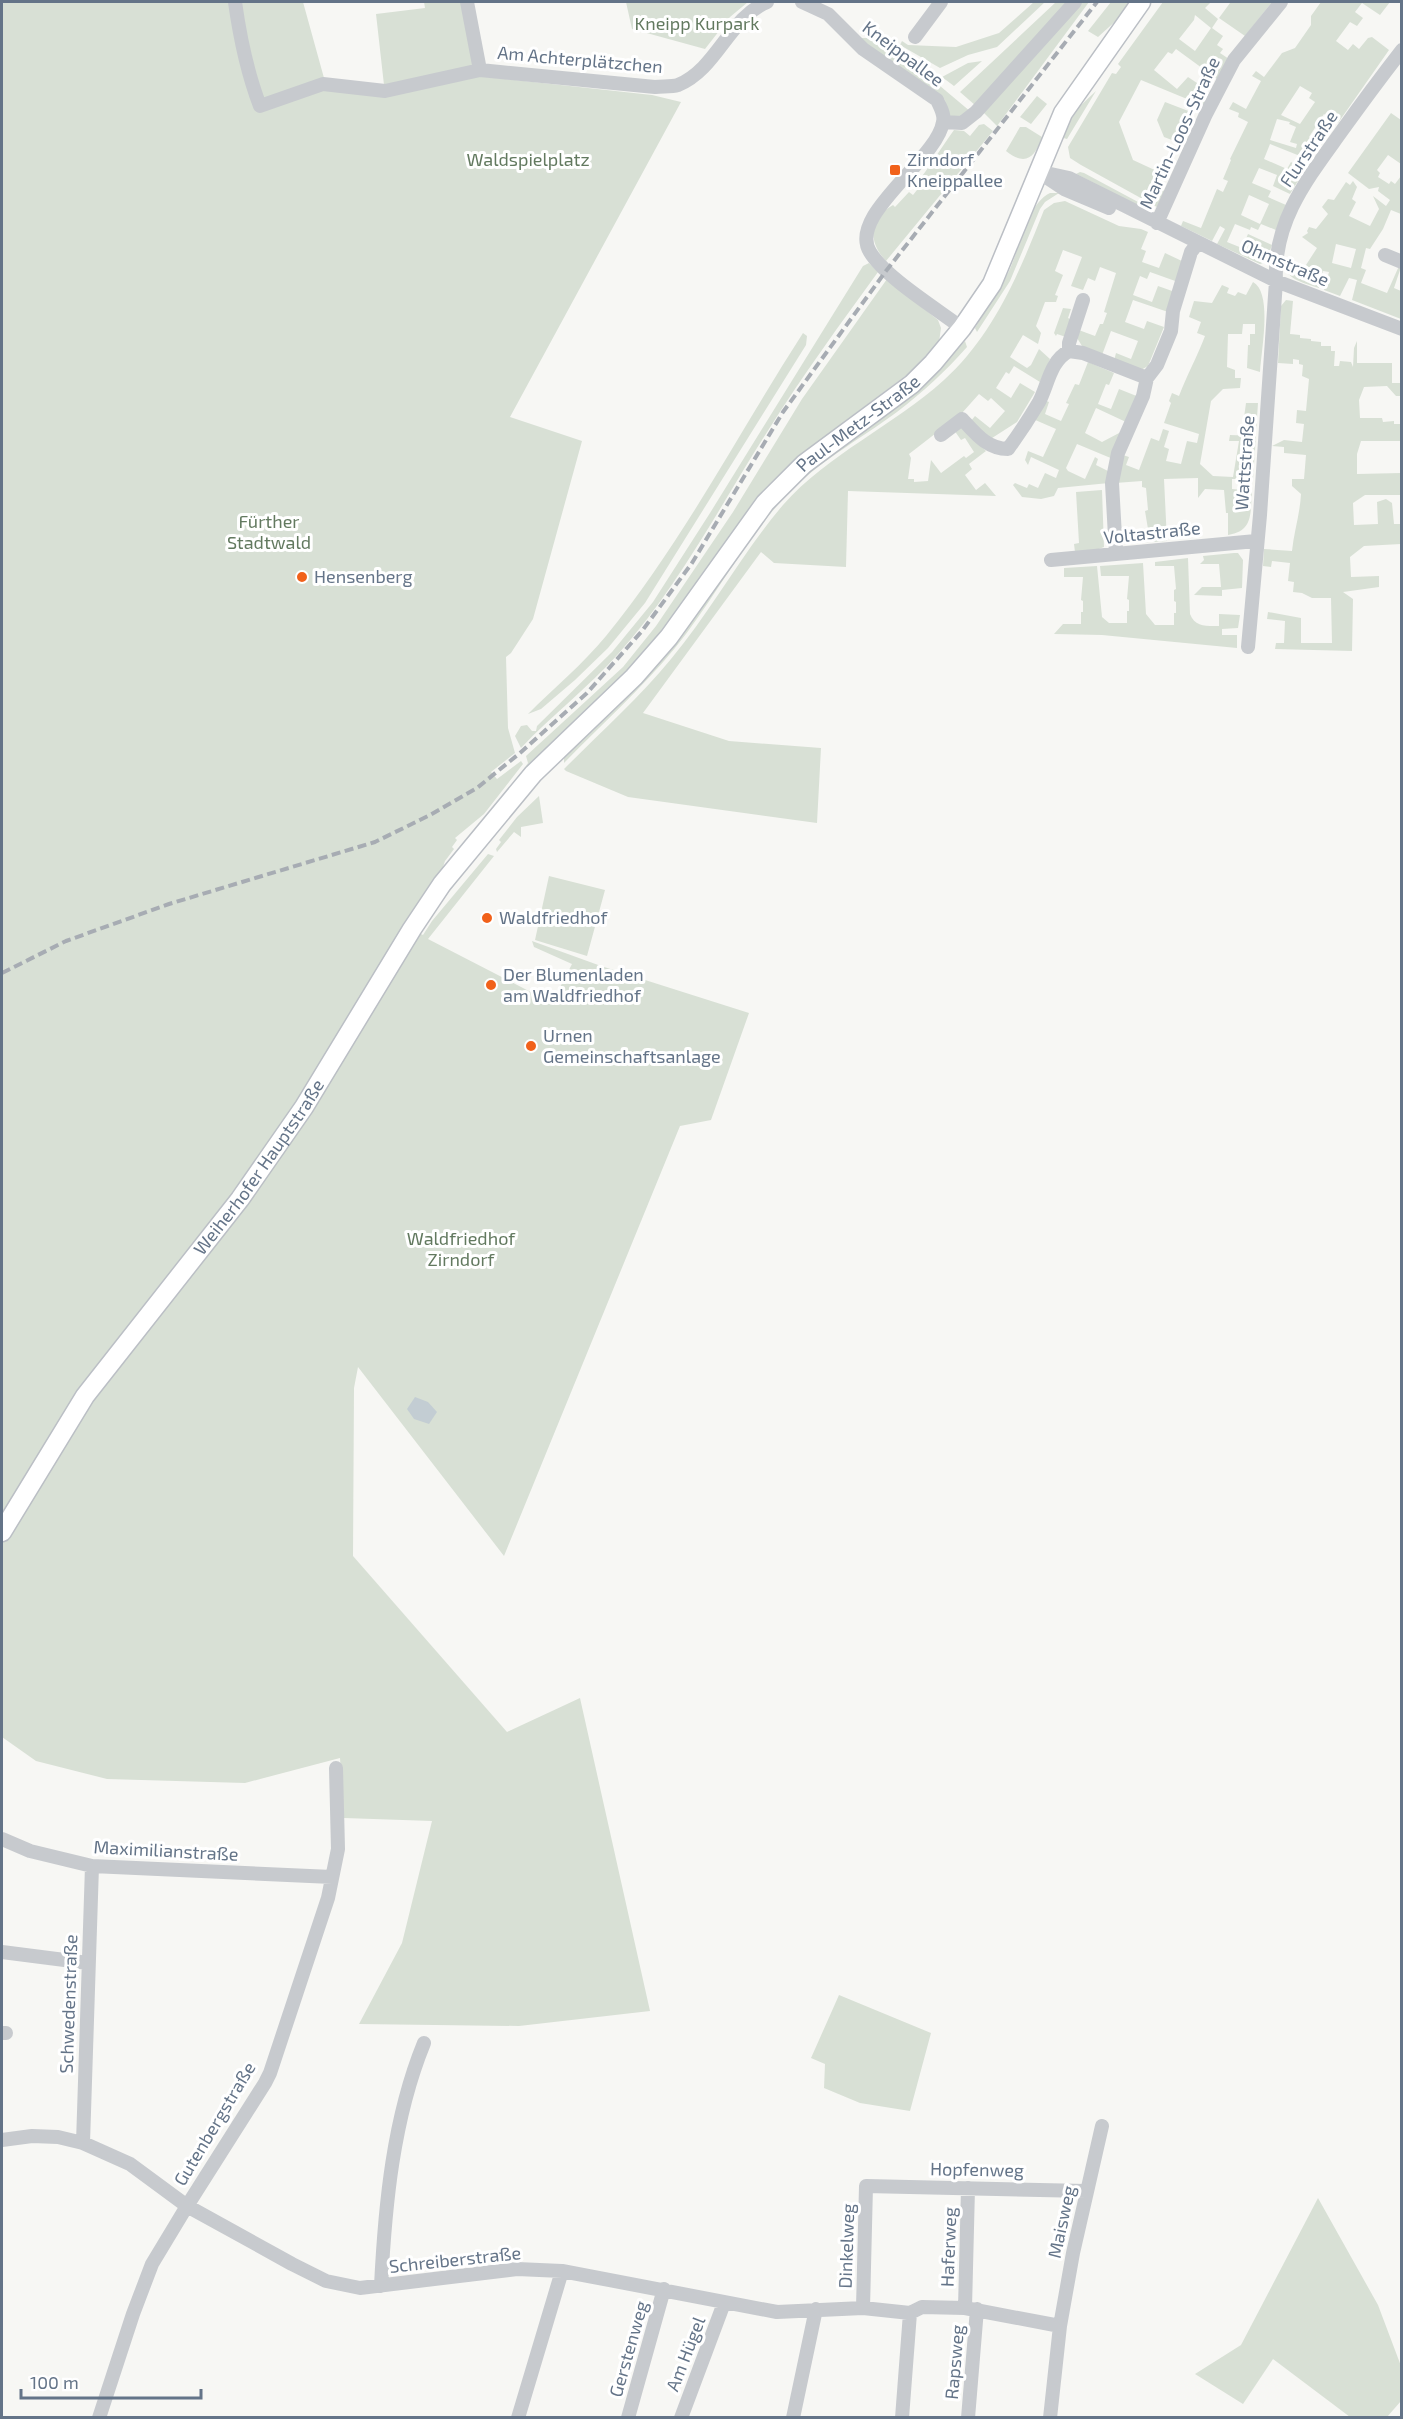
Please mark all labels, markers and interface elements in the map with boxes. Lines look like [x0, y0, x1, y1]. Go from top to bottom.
park label: Kneipp Kurpark [635, 12, 759, 34]
street label: Kneippallee [859, 16, 949, 91]
street label: Am Achterplätzchen [497, 41, 664, 77]
street label: Martin-Loos-Straße [1134, 53, 1224, 212]
street label: Flurstraße [1275, 106, 1342, 191]
park label: Waldspielplatz [466, 148, 590, 170]
place label: Zirndorf Kneippallee [907, 148, 1003, 191]
marker: Zirndorf Kneippallee [888, 163, 902, 177]
street label: Ohmstraße [1238, 234, 1333, 290]
street label: Paul-Metz-Straße [791, 370, 924, 476]
street label: Wattstraße [1230, 415, 1258, 511]
park label: Fürther Stadtwald [227, 510, 311, 553]
street label: Voltastraße [1102, 516, 1201, 548]
place label: Hensenberg [314, 565, 413, 587]
marker: Hensenberg [295, 570, 309, 584]
place label: Waldfriedhof [499, 906, 609, 928]
marker: Waldfriedhof [480, 911, 494, 925]
place label: Der Blumenladen am Waldfriedhof [503, 963, 644, 1006]
marker: Der Blumenladen am Waldfriedhof [484, 978, 498, 992]
place label: Urnen Gemeinschaftsanlage [543, 1024, 721, 1067]
marker: Urnen Gemeinschaftsanlage [524, 1039, 538, 1053]
street label: Weiherhofer Hauptstraße [188, 1075, 328, 1259]
park label: Waldfriedhof Zirndorf [407, 1227, 516, 1270]
street label: Maximilianstraße [93, 1835, 239, 1865]
street label: Schwedenstraße [55, 1934, 81, 2074]
street label: Gutenbergstraße [169, 2058, 260, 2189]
street label: Hopfenweg [930, 2157, 1024, 2181]
street label: Maisweg [1043, 2183, 1079, 2260]
street label: Dinkelweg [834, 2203, 858, 2289]
street label: Haferweg [936, 2207, 960, 2287]
street label: Schreiberstraße [388, 2241, 522, 2277]
street label: Gerstenweg [604, 2298, 652, 2399]
street label: Am Hügel [661, 2313, 710, 2394]
street label: Rapsweg [940, 2324, 968, 2400]
scale bar [21, 2362, 201, 2400]
text: 100 m [30, 2371, 79, 2393]

